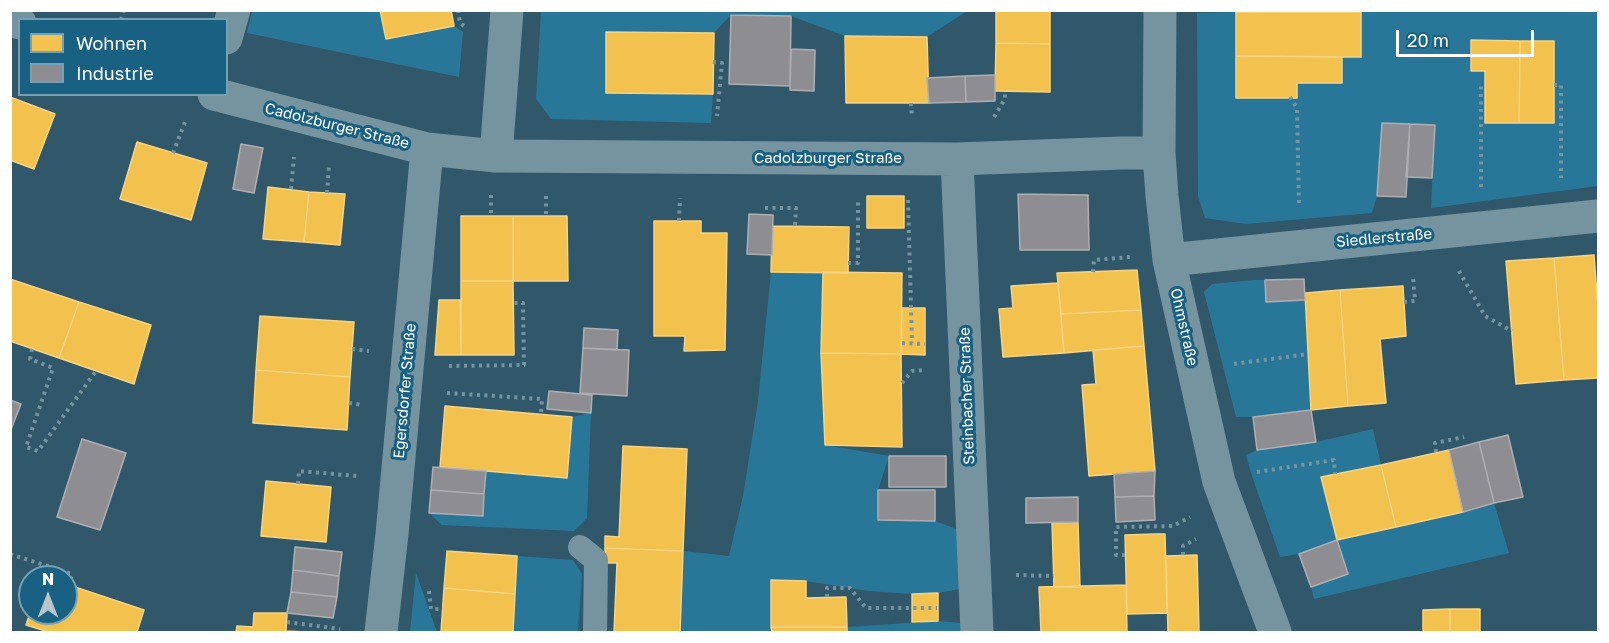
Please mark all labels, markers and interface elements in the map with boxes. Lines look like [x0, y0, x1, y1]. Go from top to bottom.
legend [18, 18, 228, 96]
scale bar [1399, 18, 1537, 56]
text: 20 m [1407, 29, 1449, 51]
text: Wohnen [76, 32, 147, 54]
text: Industrie [76, 62, 154, 84]
street label: Cadolzburger Straße [263, 99, 411, 153]
street label: Cadolzburger Straße [754, 149, 902, 167]
street label: Siedlerstraße [1335, 225, 1433, 251]
street label: Ohmstraße [1166, 286, 1202, 368]
street label: Egersdorfer Straße [390, 323, 420, 459]
street label: Steinbacher Straße [956, 327, 978, 465]
north arrow [18, 565, 78, 625]
text: N [42, 569, 54, 589]

